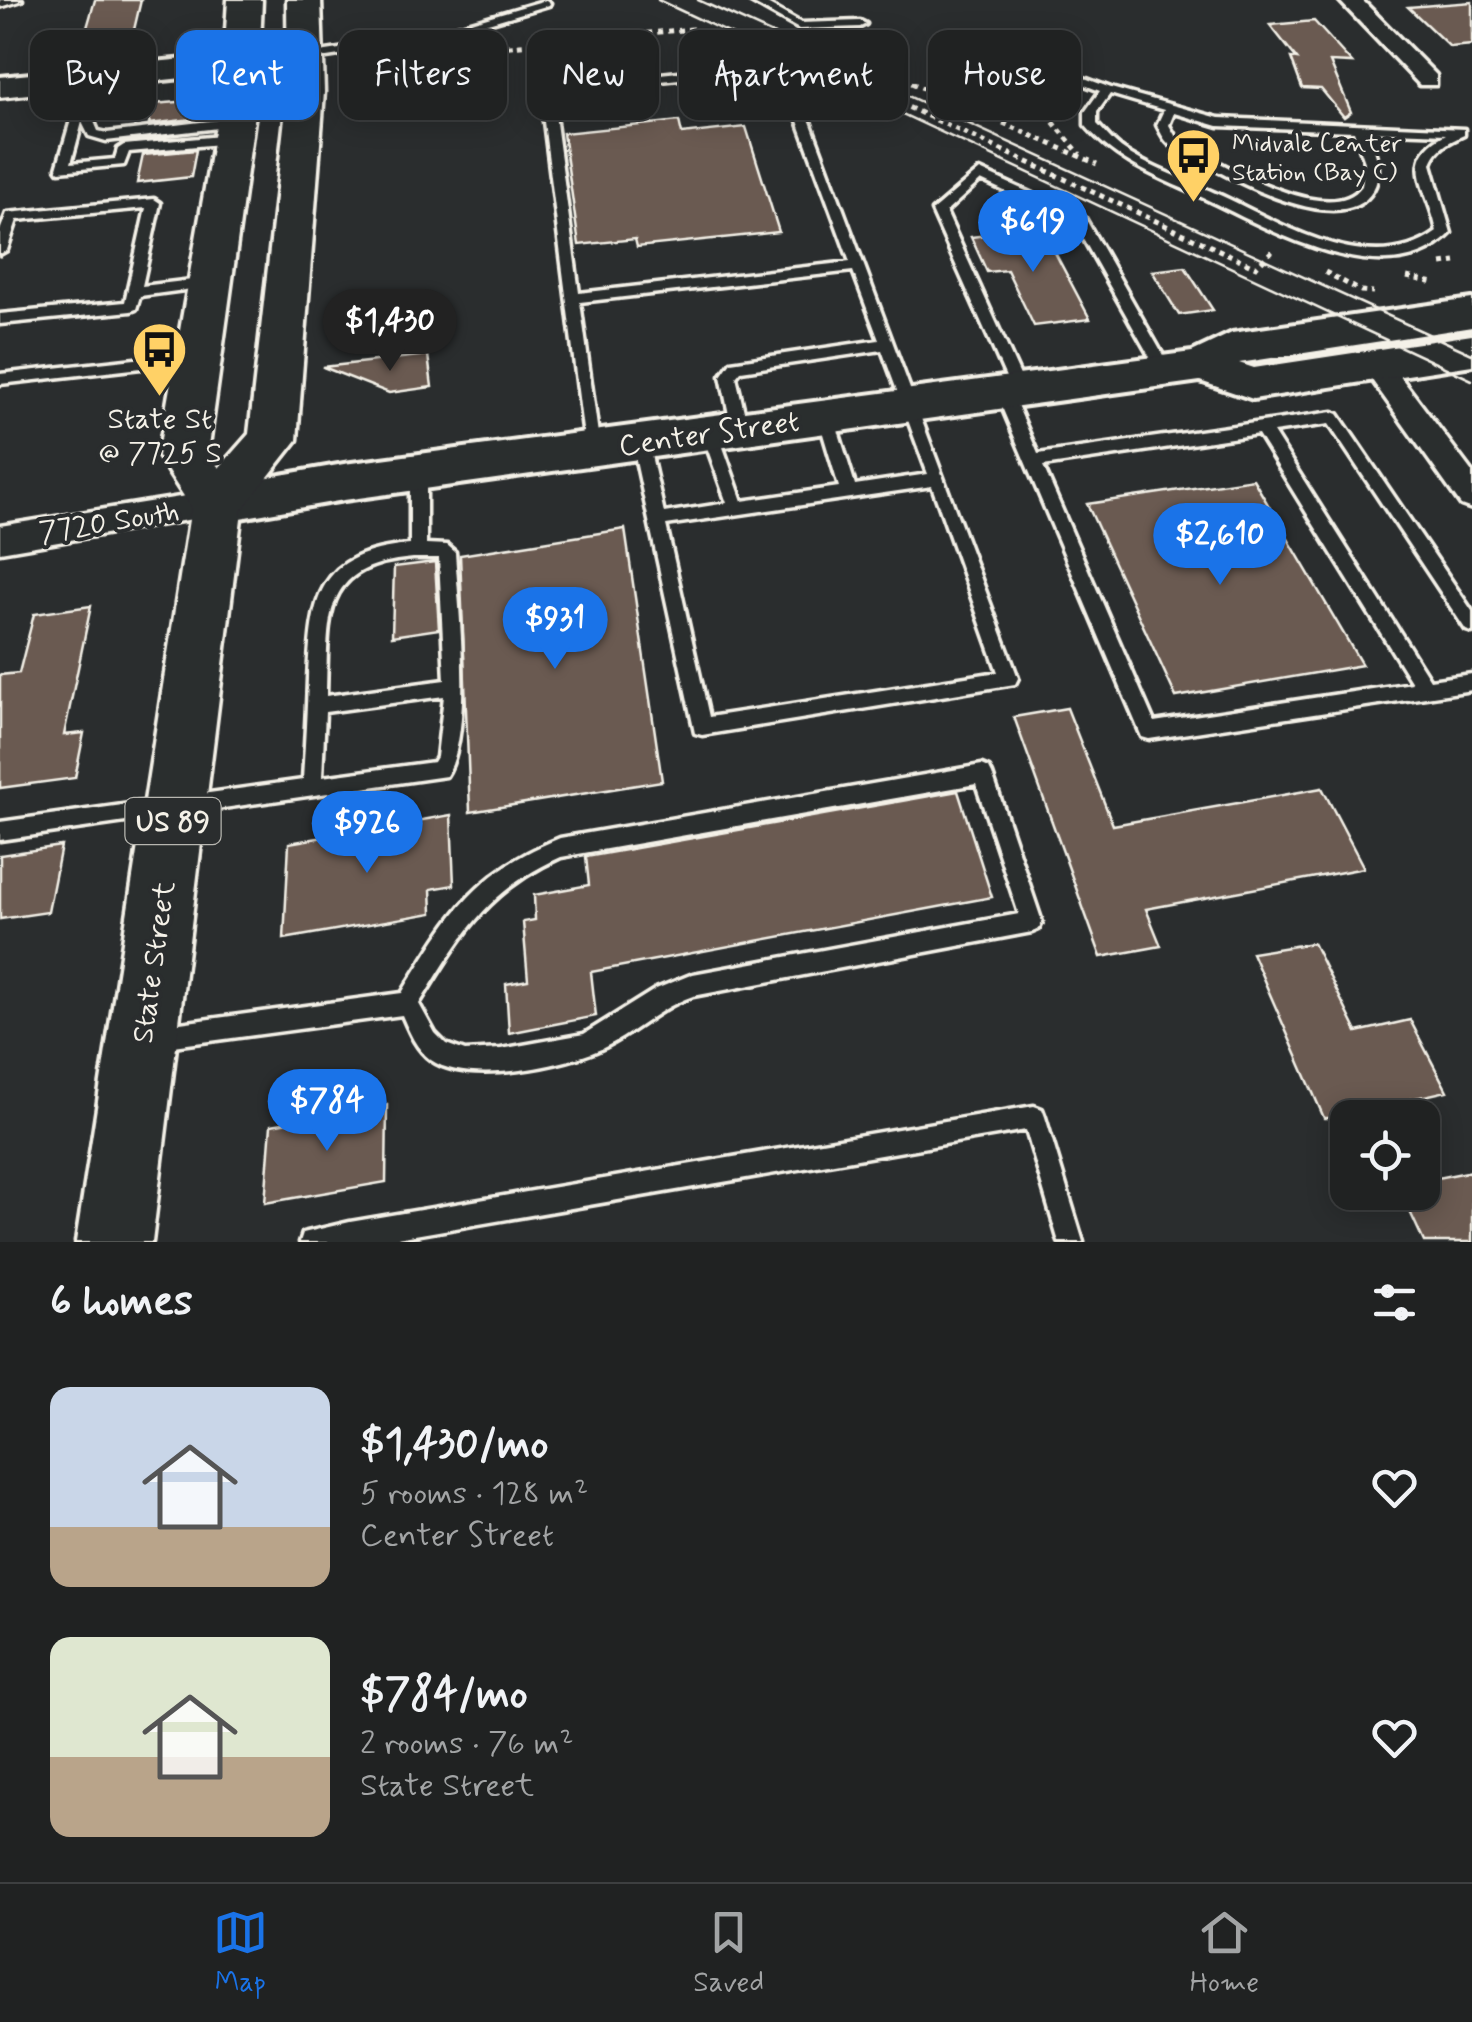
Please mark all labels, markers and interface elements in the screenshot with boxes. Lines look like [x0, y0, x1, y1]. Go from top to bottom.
chip: Buy [30, 30, 156, 120]
chip: Rent [176, 30, 319, 120]
chip: Filters [339, 30, 507, 120]
chip: New [527, 30, 659, 120]
chip: Apartment [679, 30, 908, 120]
chip: House [928, 30, 1081, 120]
bus stop icon: Midvale Center Station (Bay C) [1163, 126, 1223, 205]
place label: Midvale Center Station (Bay C) [1232, 128, 1402, 190]
pin: $619 [974, 190, 1092, 275]
text: $619 [1000, 201, 1066, 243]
pin: $1,430 [309, 289, 471, 374]
text: $1,430 [345, 300, 435, 342]
bus stop icon: State St @ 7725 S [130, 320, 190, 399]
place label: State St @ 7725 S [98, 400, 222, 473]
street label: Center Street [616, 403, 802, 466]
street label: 7720 South [36, 492, 182, 553]
pin: $2,610 [1139, 503, 1301, 588]
text: $2,610 [1175, 514, 1265, 556]
pin: $931 [496, 587, 614, 672]
text: $931 [525, 598, 585, 640]
pin: $926 [308, 791, 426, 876]
road number: US 89 [126, 798, 220, 844]
text: $926 [334, 802, 400, 844]
street label: State Street [124, 878, 185, 1046]
pin: $784 [268, 1069, 386, 1154]
text: $784 [290, 1080, 364, 1122]
map controls [1330, 1100, 1440, 1210]
button: locate [1330, 1100, 1440, 1210]
text: 6 homes [50, 1275, 193, 1330]
icon: filters [1367, 1275, 1422, 1330]
text: $1,430/mo [360, 1418, 548, 1473]
icon: home [130, 1427, 250, 1547]
icon: heart [1367, 1460, 1422, 1515]
text: 5 rooms · 128 m² [360, 1473, 588, 1515]
text: Center Street [360, 1515, 554, 1557]
text: $784/mo [360, 1668, 528, 1723]
icon: home [130, 1677, 250, 1797]
icon: heart [1367, 1710, 1422, 1765]
text: 2 rooms · 76 m² [360, 1723, 573, 1765]
text: State Street [360, 1765, 534, 1807]
tab: Map [213, 1905, 268, 2002]
tab: Saved [693, 1905, 764, 2002]
tab: Home [1190, 1905, 1259, 2002]

